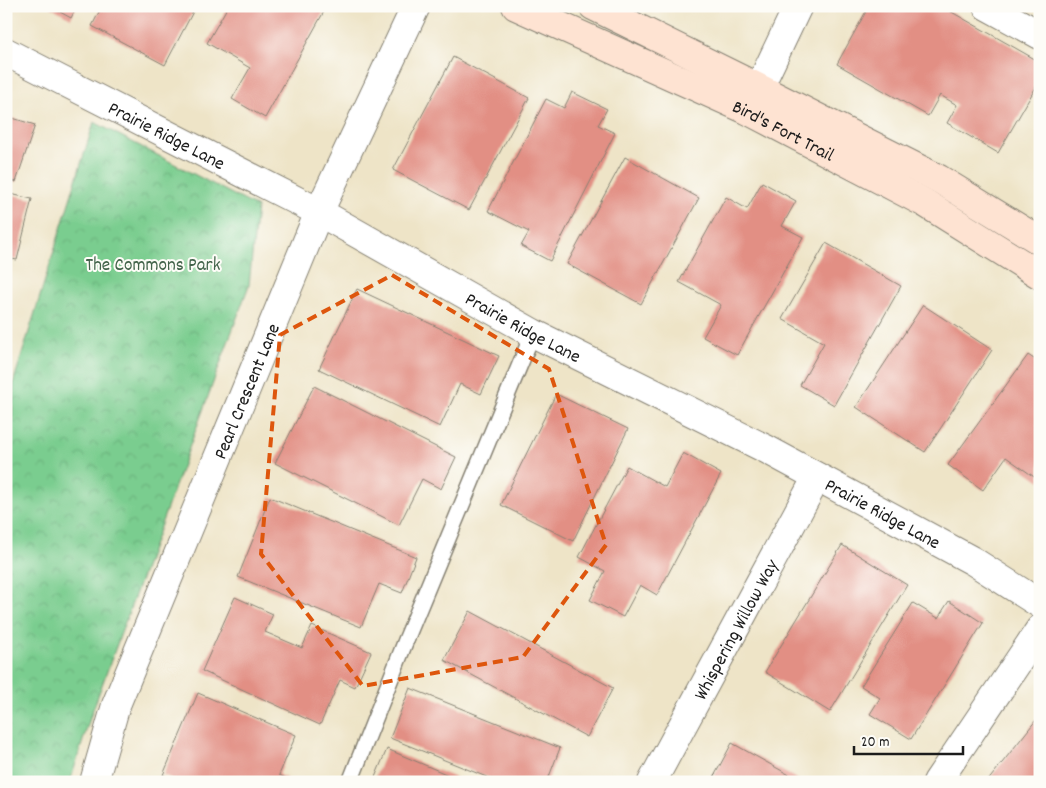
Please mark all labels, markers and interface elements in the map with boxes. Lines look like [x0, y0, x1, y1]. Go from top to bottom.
street label: Bird's Fort Trail [727, 95, 838, 170]
street label: Prairie Ridge Lane [102, 96, 229, 179]
park label: The Commons Park [86, 253, 221, 280]
street label: Prairie Ridge Lane [459, 287, 585, 372]
street label: Pearl Crescent Lane [209, 320, 289, 464]
street label: Prairie Ridge Lane [819, 473, 944, 558]
street label: Whispering Willow Way [689, 555, 787, 706]
scale bar [854, 723, 962, 755]
text: 20 m [861, 732, 889, 754]

